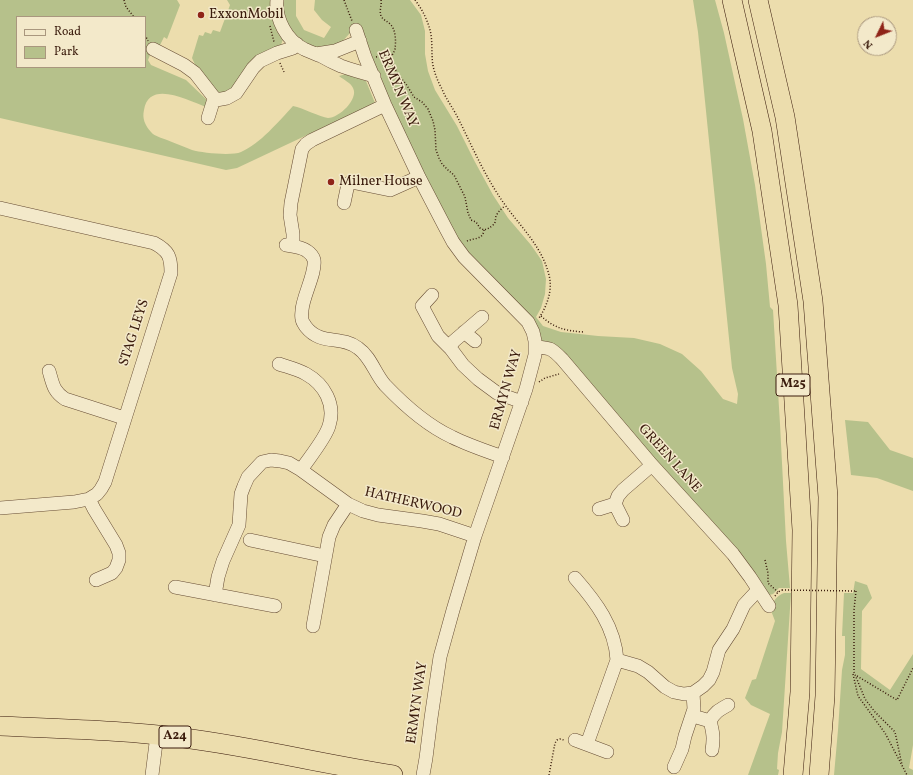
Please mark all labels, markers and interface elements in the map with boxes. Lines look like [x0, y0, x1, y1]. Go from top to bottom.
place label: ExxonMobil [209, 7, 284, 23]
marker: ExxonMobil [196, 10, 206, 20]
legend [16, 16, 146, 68]
north arrow [857, 16, 897, 56]
text: Road [54, 24, 81, 40]
text: N [860, 36, 877, 52]
text: Park [54, 44, 79, 60]
street label: ERMYN WAY [373, 48, 421, 130]
place label: Milner House [339, 174, 423, 190]
marker: Milner House [326, 177, 336, 187]
street label: STAG LEYS [116, 297, 154, 369]
street label: ERMYN WAY [488, 348, 526, 432]
road number: M25 [776, 374, 810, 396]
street label: GREEN LANE [634, 421, 704, 497]
street label: HATHERWOOD [363, 485, 463, 523]
street label: ERMYN WAY [404, 661, 432, 745]
road number: A24 [159, 726, 191, 748]

